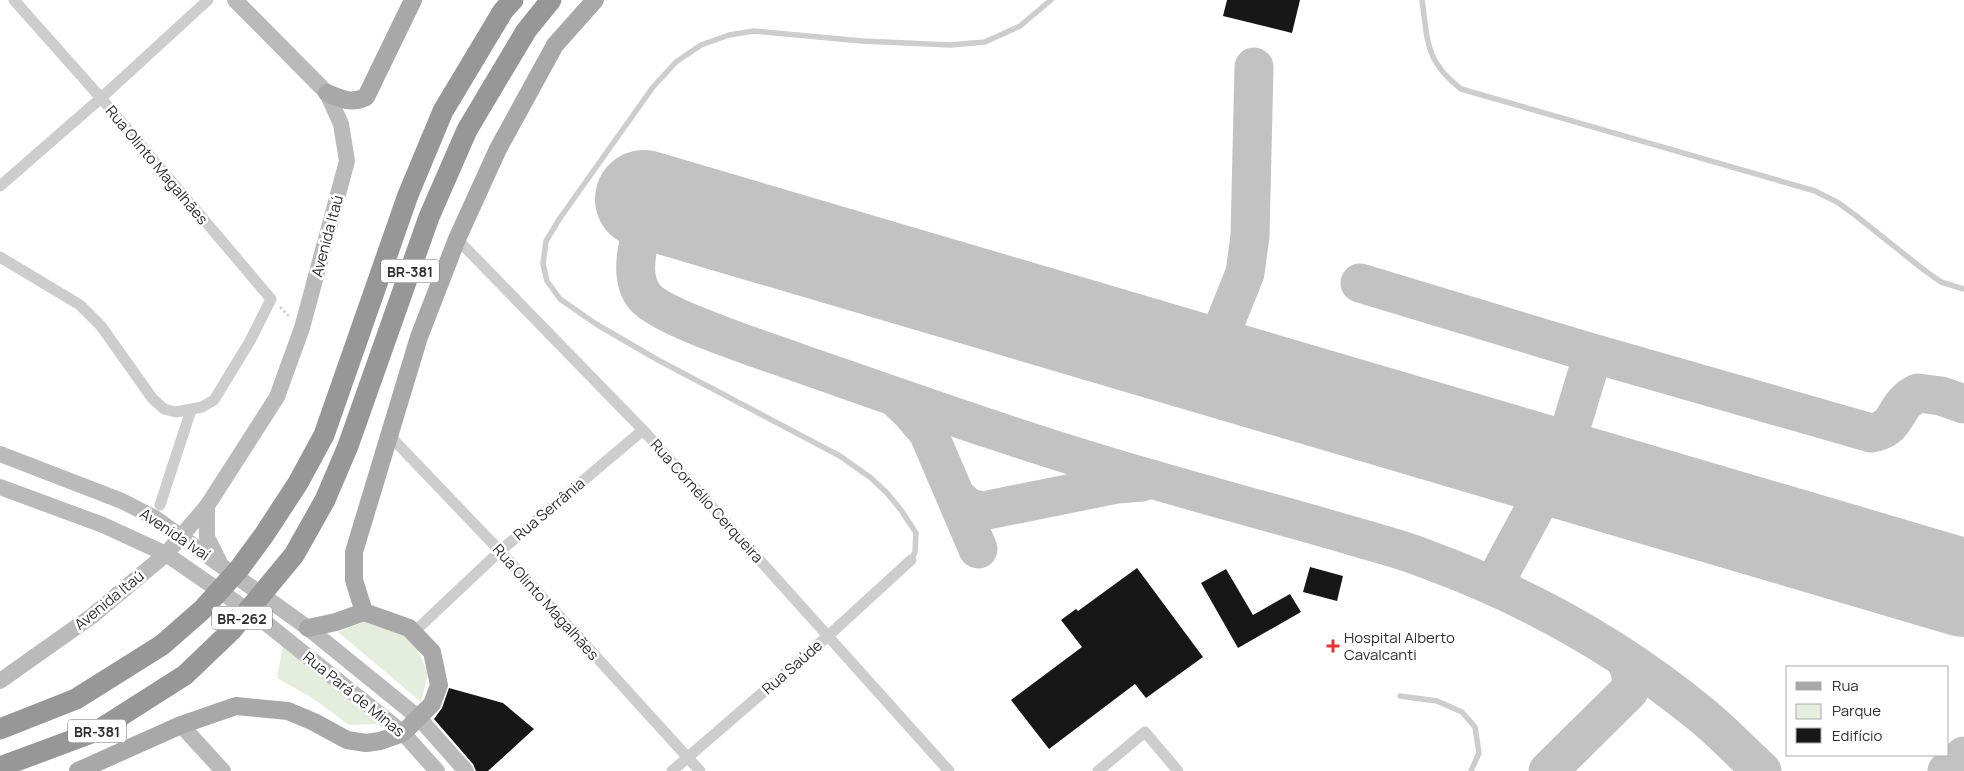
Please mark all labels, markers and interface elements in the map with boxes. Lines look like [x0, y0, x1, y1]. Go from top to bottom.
street label: Rua Olinto Magalhães [101, 101, 213, 229]
street label: Avenida Itaú [306, 193, 348, 279]
road number: BR-381 [381, 260, 439, 282]
street label: Rua Cornélio Cerqueira [646, 435, 768, 567]
street label: Rua Serrânia [509, 473, 589, 545]
street label: Avenida Ivaí [136, 503, 214, 565]
street label: Rua Olinto Magalhães [488, 539, 604, 665]
street label: Avenida Itaú [70, 565, 148, 635]
road number: BR-262 [212, 606, 272, 630]
place label: Hospital Alberto Cavalcanti [1344, 627, 1455, 665]
street label: Rua Saúde [757, 635, 827, 699]
marker: Hospital Alberto Cavalcanti [1326, 639, 1340, 653]
street label: Rua Pará de Minas [299, 646, 409, 742]
legend [1786, 666, 1949, 756]
text: Rua [1832, 675, 1859, 696]
text: Parque [1832, 700, 1881, 721]
road number: BR-381 [68, 719, 126, 742]
text: Edifício [1832, 725, 1883, 746]

